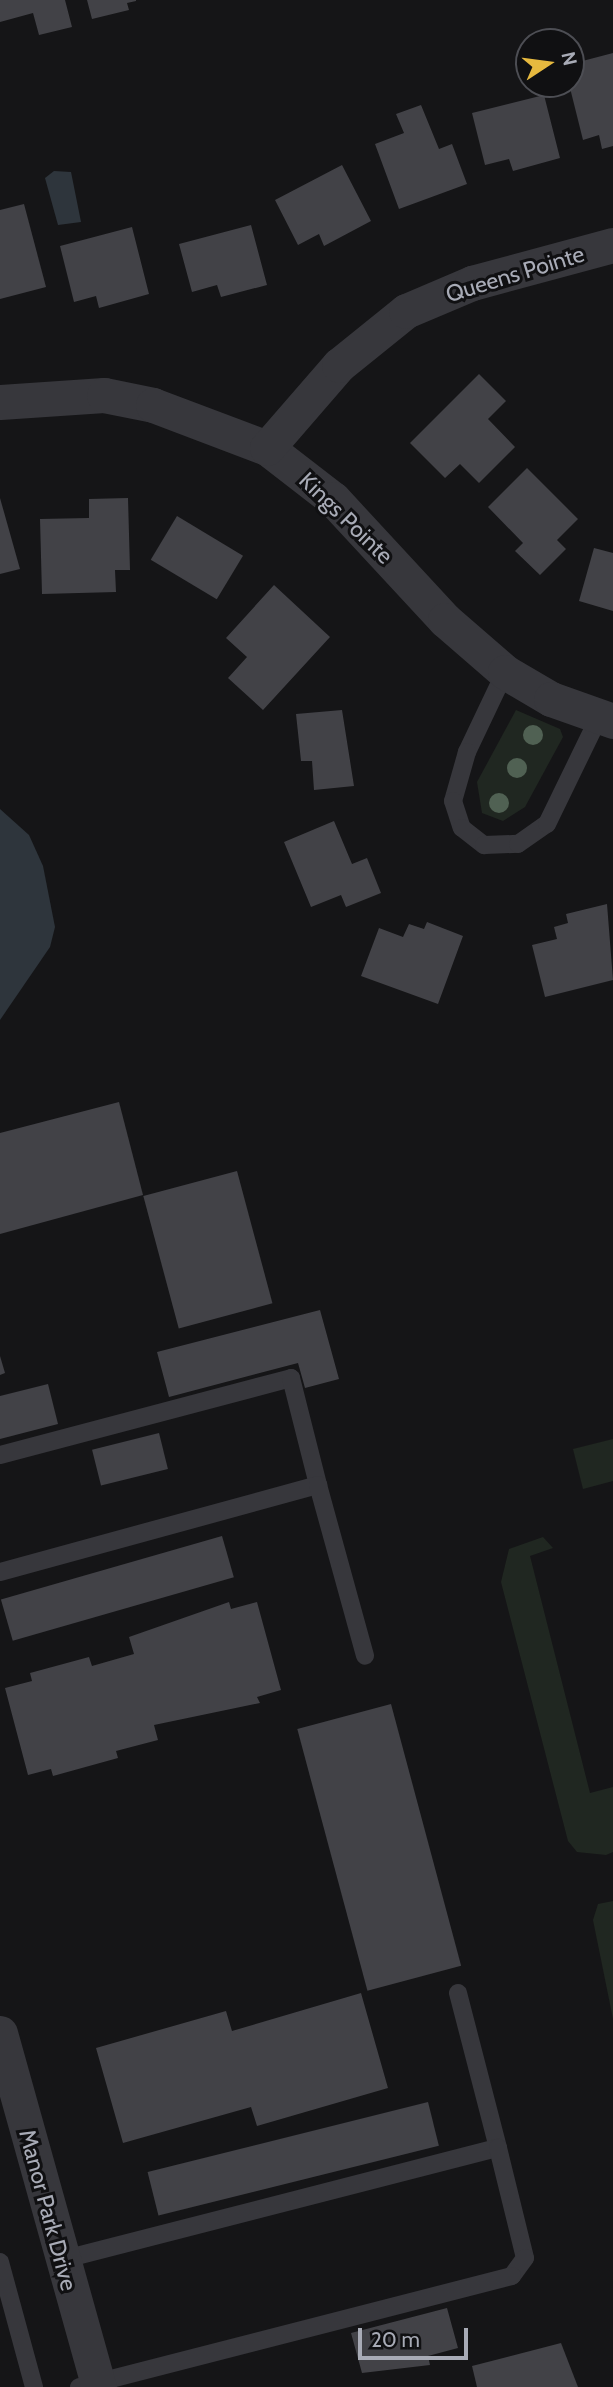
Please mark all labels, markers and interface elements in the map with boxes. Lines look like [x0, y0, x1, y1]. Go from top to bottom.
north arrow [515, 28, 585, 98]
text: N [556, 49, 582, 68]
street label: Queens Pointe [442, 240, 588, 308]
street label: Kings Pointe [293, 466, 399, 570]
street label: Manor Park Drive [13, 2126, 83, 2294]
scale bar [361, 2314, 471, 2358]
text: 20 m [371, 2327, 420, 2352]

